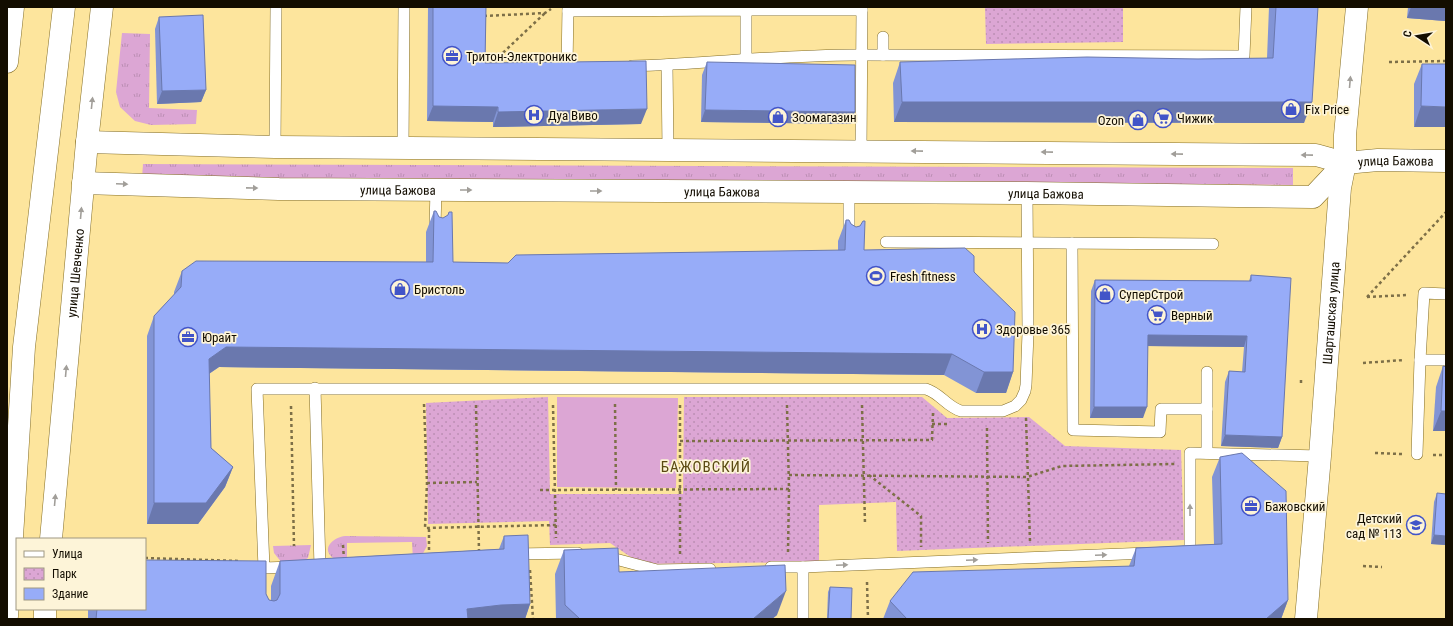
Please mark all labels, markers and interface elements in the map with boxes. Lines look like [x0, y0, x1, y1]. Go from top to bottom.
north arrow [1397, 16, 1437, 56]
text: С [1401, 30, 1415, 38]
office icon: Тритон-Электроникс [441, 45, 463, 67]
place label: Тритон-Электроникс [466, 49, 577, 64]
one-way arrow [1346, 76, 1353, 88]
one-way arrow [88, 97, 95, 109]
shop icon: Fix Price [1280, 98, 1302, 120]
place label: Fix Price [1305, 102, 1349, 117]
hospital icon: Дуа Виво [523, 104, 545, 126]
shop icon: Зоомагазин [767, 106, 789, 128]
supermarket icon: Чижик [1152, 107, 1174, 129]
place label: Дуа Виво [548, 108, 598, 123]
shop icon: Ozon [1127, 109, 1149, 131]
place label: Зоомагазин [792, 110, 857, 125]
place label: Чижик [1177, 111, 1214, 126]
place label: Ozon [1098, 113, 1124, 128]
one-way arrow [910, 148, 923, 154]
one-way arrow [1040, 149, 1053, 155]
one-way arrow [1170, 151, 1183, 157]
one-way arrow [1300, 152, 1313, 158]
street label: улица Бажова [1357, 153, 1434, 170]
one-way arrow [116, 181, 128, 188]
street label: улица Бажова [360, 182, 436, 198]
street label: улица Бажова [684, 184, 760, 200]
one-way arrow [246, 185, 259, 191]
street label: улица Бажова [1008, 186, 1084, 202]
one-way arrow [460, 187, 473, 193]
one-way arrow [590, 188, 603, 194]
one-way arrow [77, 207, 84, 219]
street label: улица Шевченко [64, 228, 87, 318]
street label: Шарташская улица [1320, 261, 1342, 365]
sports icon: Fresh fitness [865, 265, 887, 287]
place label: Fresh fitness [890, 269, 956, 284]
shop icon: Бристоль [389, 278, 411, 300]
place label: Бристоль [414, 282, 465, 297]
shop icon: СуперСтрой [1094, 283, 1116, 305]
place label: СуперСтрой [1119, 287, 1183, 302]
supermarket icon: Верный [1146, 304, 1168, 326]
place label: Верный [1171, 308, 1213, 323]
hospital icon: Здоровье 365 [971, 318, 993, 340]
place label: Здоровье 365 [996, 322, 1070, 337]
office icon: Юрайт [177, 326, 199, 348]
place label: Юрайт [202, 330, 237, 345]
one-way arrow [63, 365, 70, 377]
district label: БАЖОВСКИЙ [661, 458, 751, 476]
one-way arrow [51, 494, 58, 506]
office icon: Бажовский [1240, 495, 1262, 517]
place label: Бажовский [1265, 499, 1325, 514]
one-way arrow [1187, 503, 1193, 516]
place label: Детский сад № 113 [1346, 511, 1402, 541]
school or university icon: Детский сад № 113 [1405, 514, 1427, 536]
legend [16, 538, 146, 610]
text: Улица [52, 547, 83, 561]
one-way arrow [1095, 551, 1107, 558]
one-way arrow [965, 557, 978, 563]
one-way arrow [836, 562, 849, 568]
text: Парк [52, 567, 77, 581]
text: Здание [52, 587, 89, 601]

